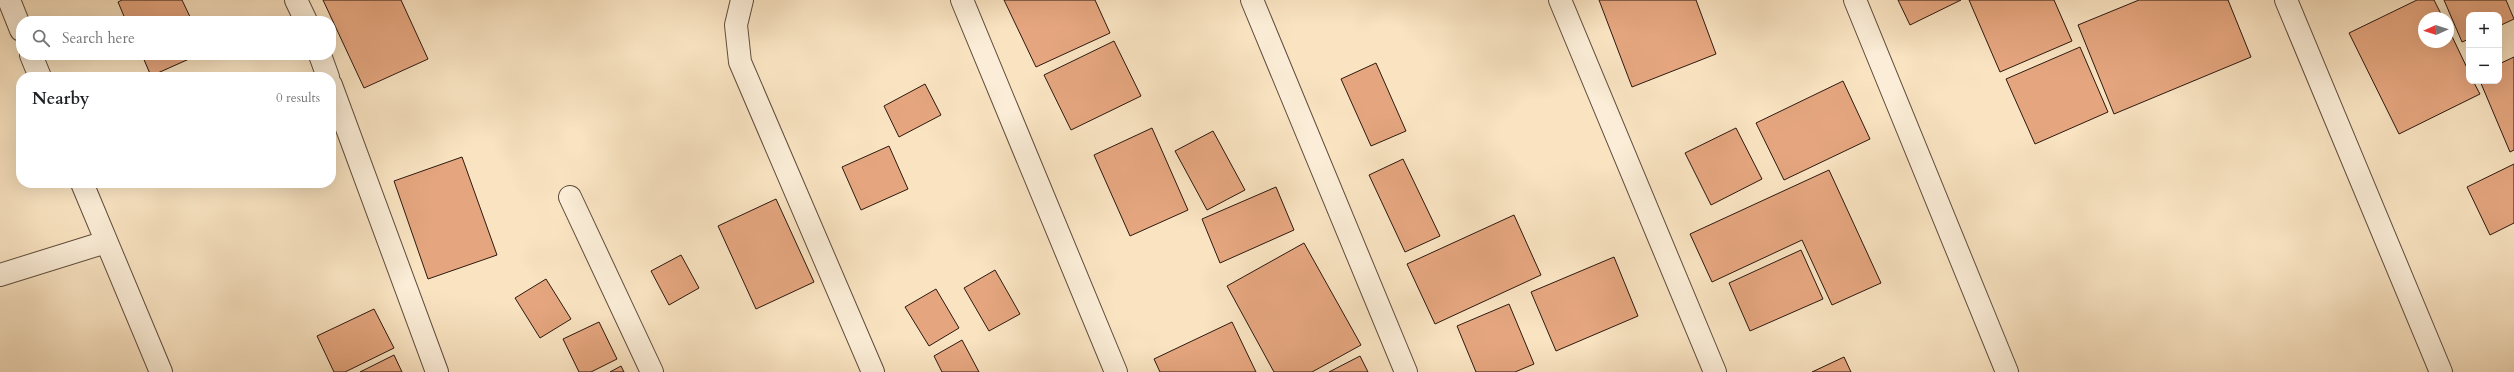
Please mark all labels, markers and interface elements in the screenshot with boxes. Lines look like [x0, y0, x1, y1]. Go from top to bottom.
north arrow [2418, 12, 2454, 48]
map controls [2466, 12, 2502, 84]
button: + [2466, 12, 2502, 48]
search box [16, 16, 336, 60]
icon: search [30, 27, 52, 49]
text: Search here [62, 28, 135, 48]
button: − [2466, 48, 2502, 84]
text: Nearby [32, 87, 89, 110]
text: 0 results [276, 89, 320, 107]

